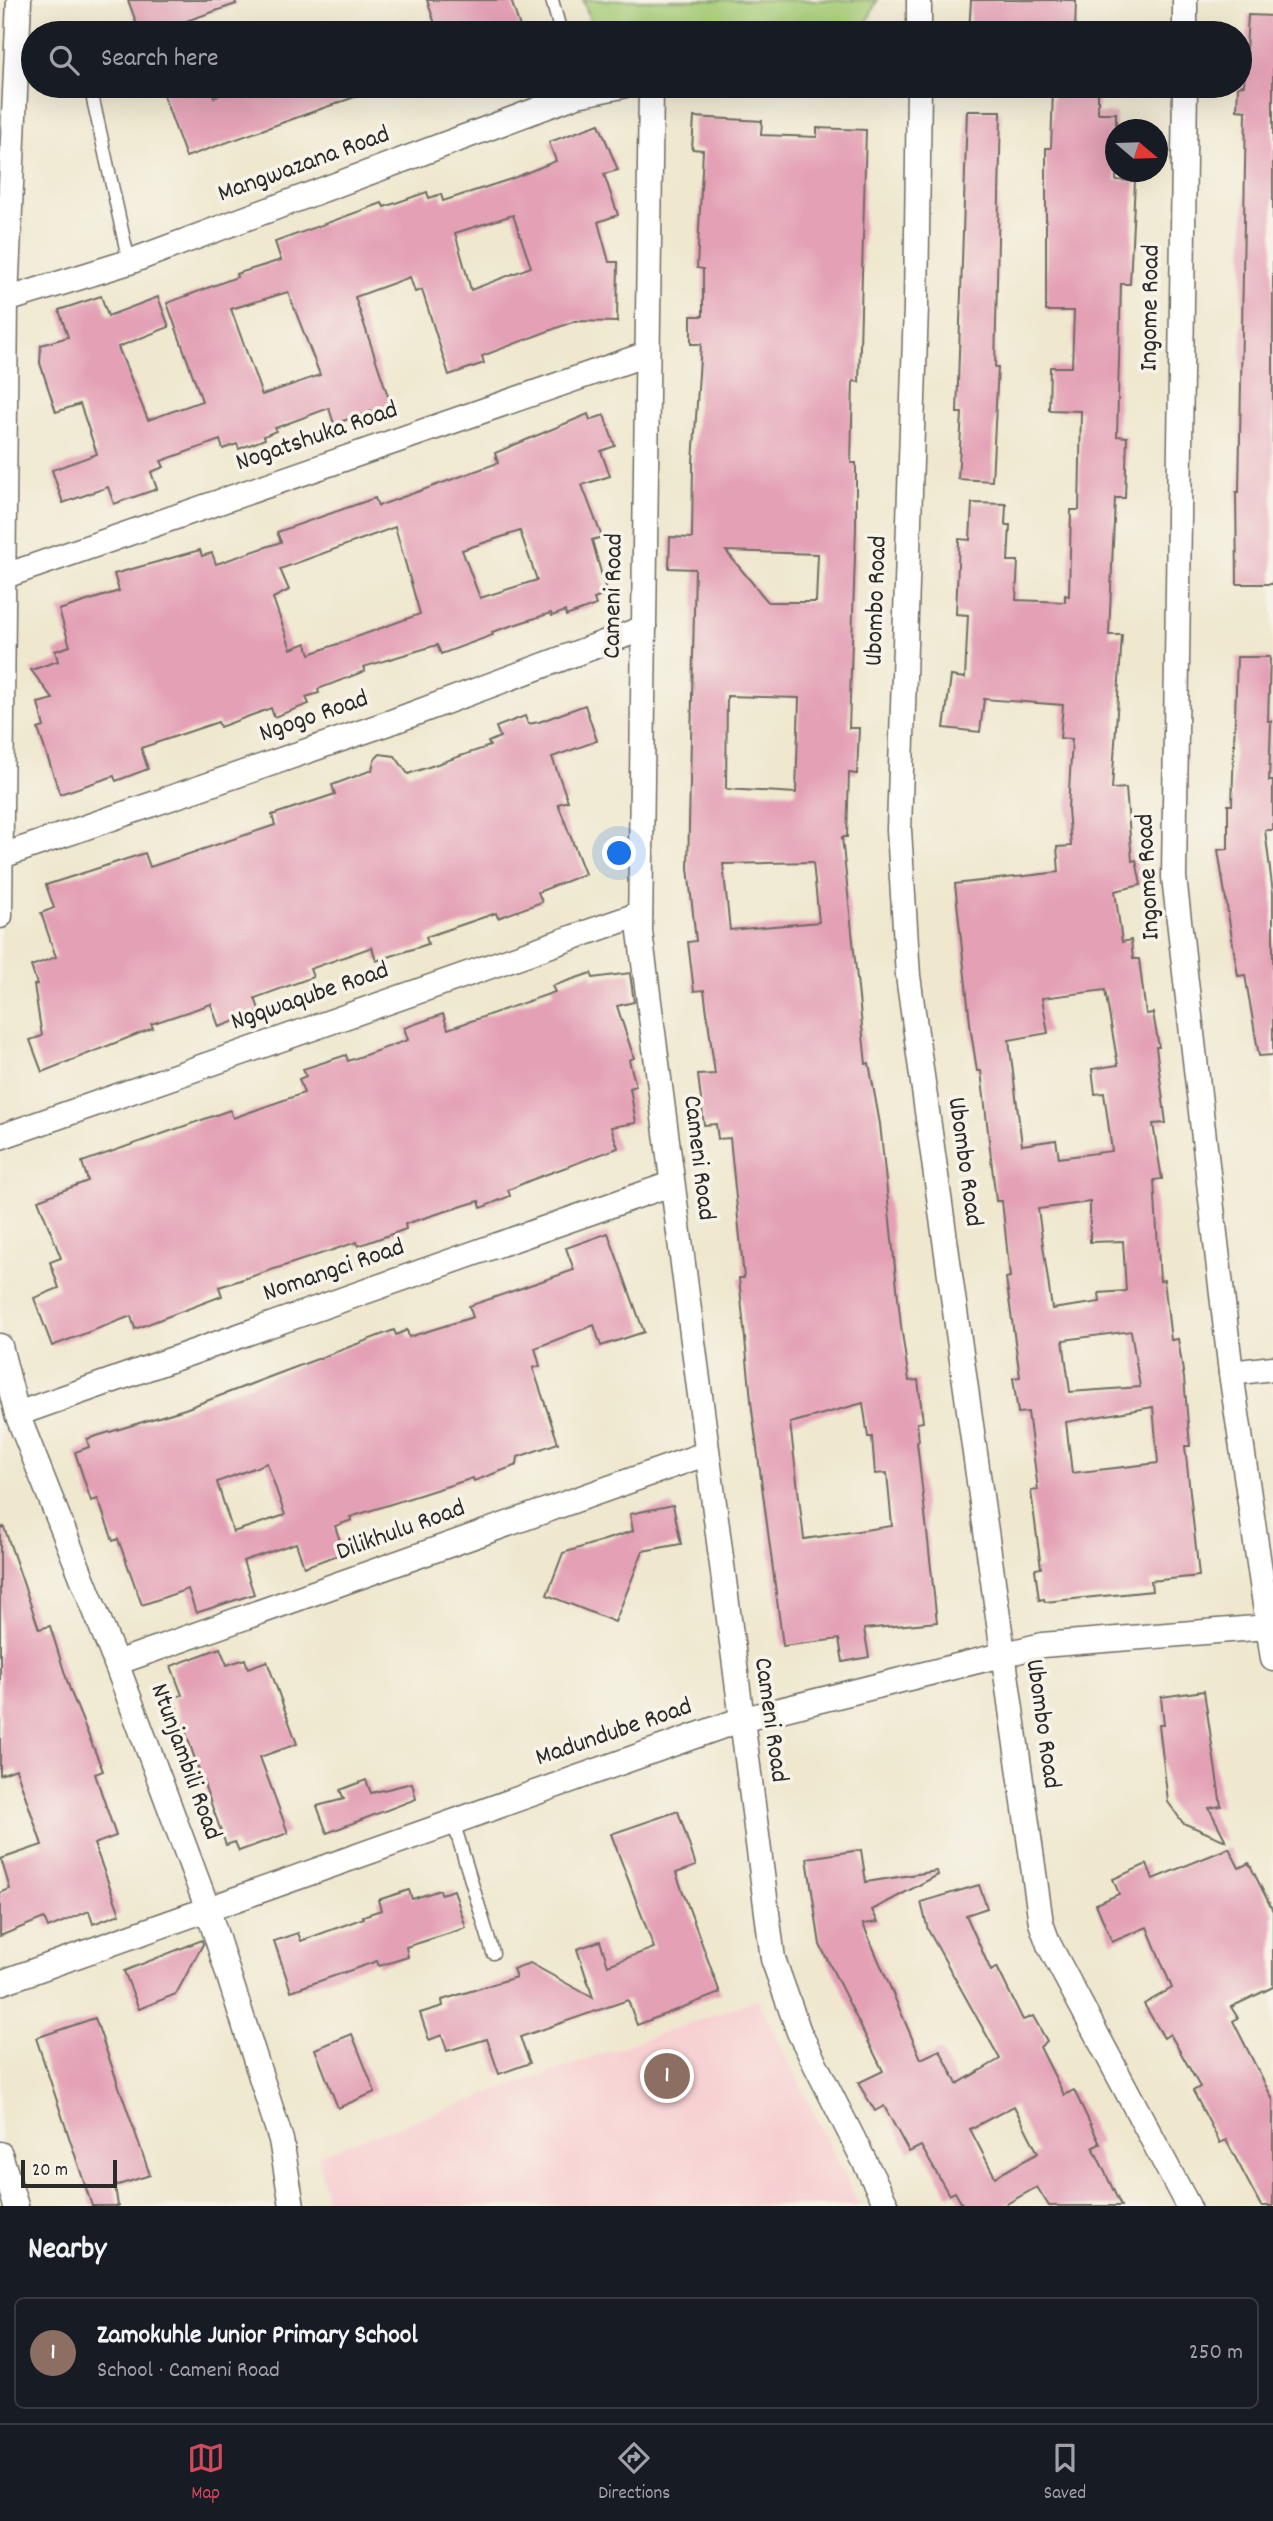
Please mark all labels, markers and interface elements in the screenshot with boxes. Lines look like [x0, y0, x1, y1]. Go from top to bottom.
search box [21, 21, 1252, 98]
icon: search [45, 41, 83, 79]
text: Search here [101, 41, 219, 78]
street label: Mangwazana Road [213, 117, 395, 213]
north arrow [1105, 119, 1168, 182]
street label: Ingome Road [1131, 244, 1171, 372]
street label: Nogatshuka Road [231, 392, 403, 482]
street label: Cameni Road [594, 533, 634, 659]
street label: Ubombo Road [856, 535, 898, 667]
street label: Ngogo Road [254, 681, 374, 753]
street label: Ingome Road [1127, 813, 1171, 941]
your location [602, 836, 636, 870]
street label: Ngqwaqube Road [226, 953, 394, 1041]
street label: Cameni Road [672, 1093, 724, 1223]
street label: Ubombo Road [937, 1095, 991, 1229]
street label: Nomangci Road [258, 1229, 410, 1313]
street label: Dilikhulu Road [331, 1491, 471, 1571]
street label: Cameni Road [743, 1655, 797, 1785]
street label: Ubombo Road [1015, 1657, 1069, 1791]
street label: Ntunjambili Road [140, 1679, 230, 1845]
street label: Madundube Road [531, 1689, 697, 1777]
pin: 1 [644, 2050, 690, 2102]
scale bar [21, 2157, 117, 2189]
text: 20 m [32, 2158, 68, 2185]
text: Nearby [28, 2230, 106, 2273]
text: Zamokuhle Junior Primary School [97, 2318, 418, 2355]
text: 1 [50, 2337, 56, 2370]
text: 250 m [1189, 2337, 1243, 2370]
text: School · Cameni Road [97, 2355, 280, 2388]
tab: Map [187, 2439, 225, 2508]
tab: Directions [598, 2439, 670, 2508]
tab: Saved [1044, 2439, 1086, 2508]

